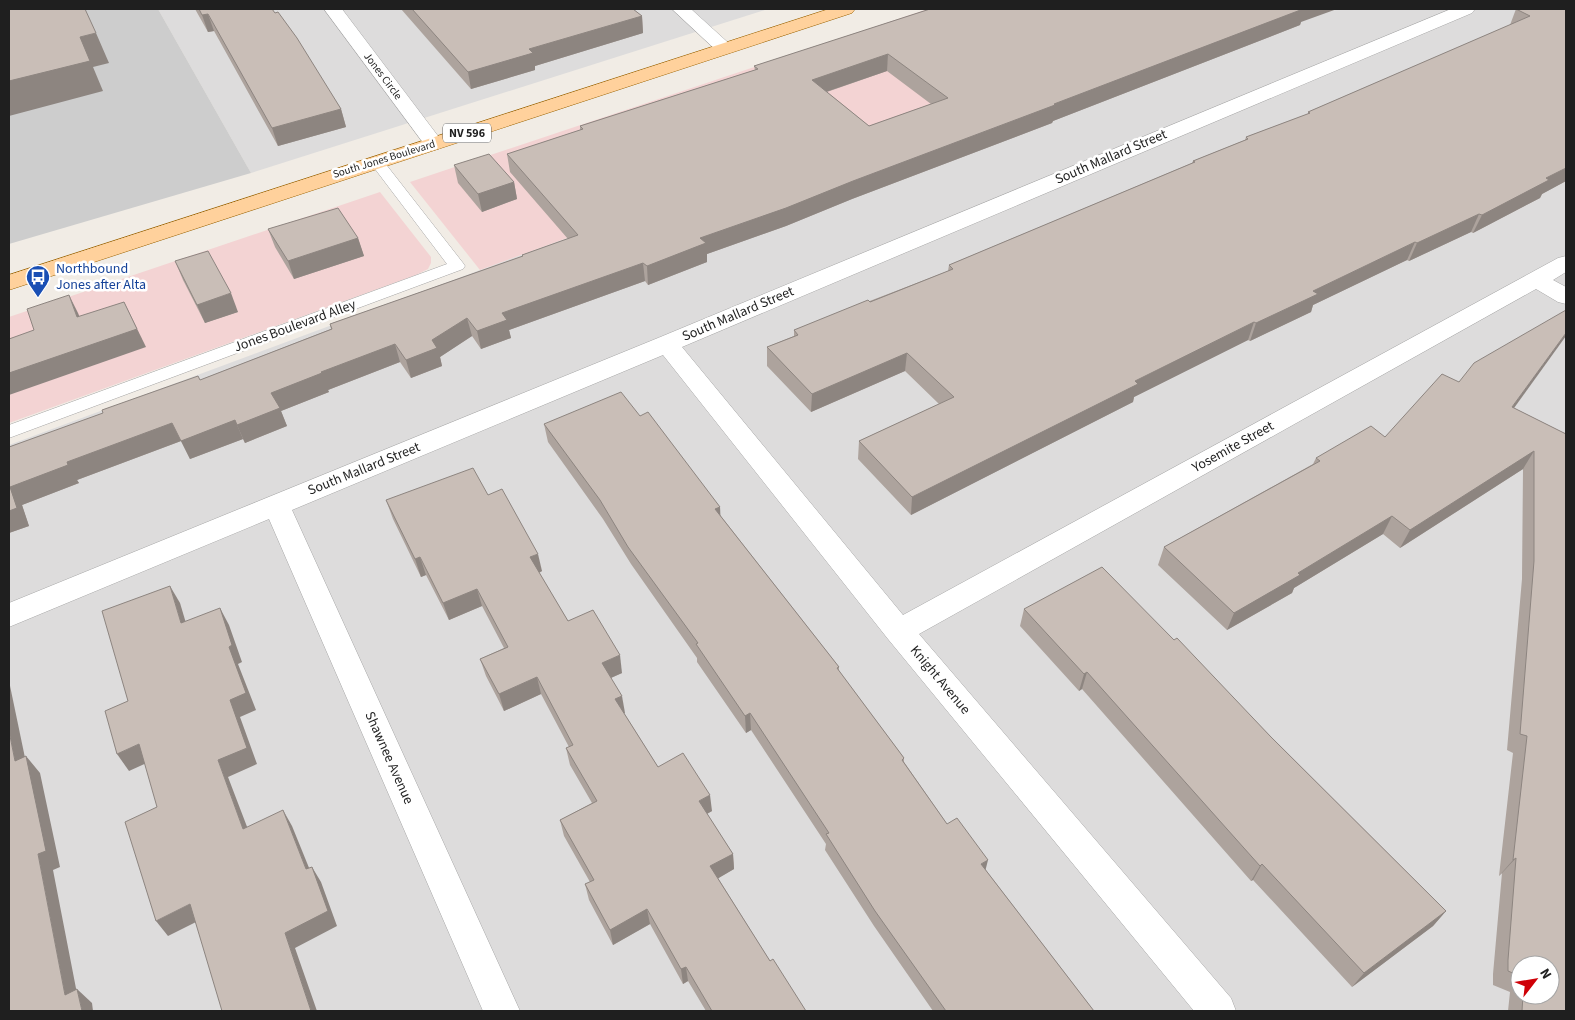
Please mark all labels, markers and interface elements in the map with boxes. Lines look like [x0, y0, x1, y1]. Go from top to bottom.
street label: Jones Circle [360, 49, 406, 103]
road number: NV 596 [443, 124, 491, 142]
street label: South Mallard Street [1052, 124, 1170, 190]
street label: South Jones Boulevard [331, 136, 437, 182]
place label: Northbound Jones after Alta [56, 259, 146, 295]
bus stop icon: Northbound Jones after Alta [25, 264, 51, 298]
street label: South Mallard Street [679, 281, 797, 347]
street label: Jones Boulevard Alley [231, 294, 359, 357]
street label: Yosemite Street [1188, 416, 1278, 478]
street label: South Mallard Street [305, 437, 423, 501]
street label: Knight Avenue [905, 641, 975, 719]
street label: Shawnee Avenue [360, 708, 418, 808]
north arrow [1510, 955, 1560, 1005]
text: N [1534, 965, 1556, 983]

